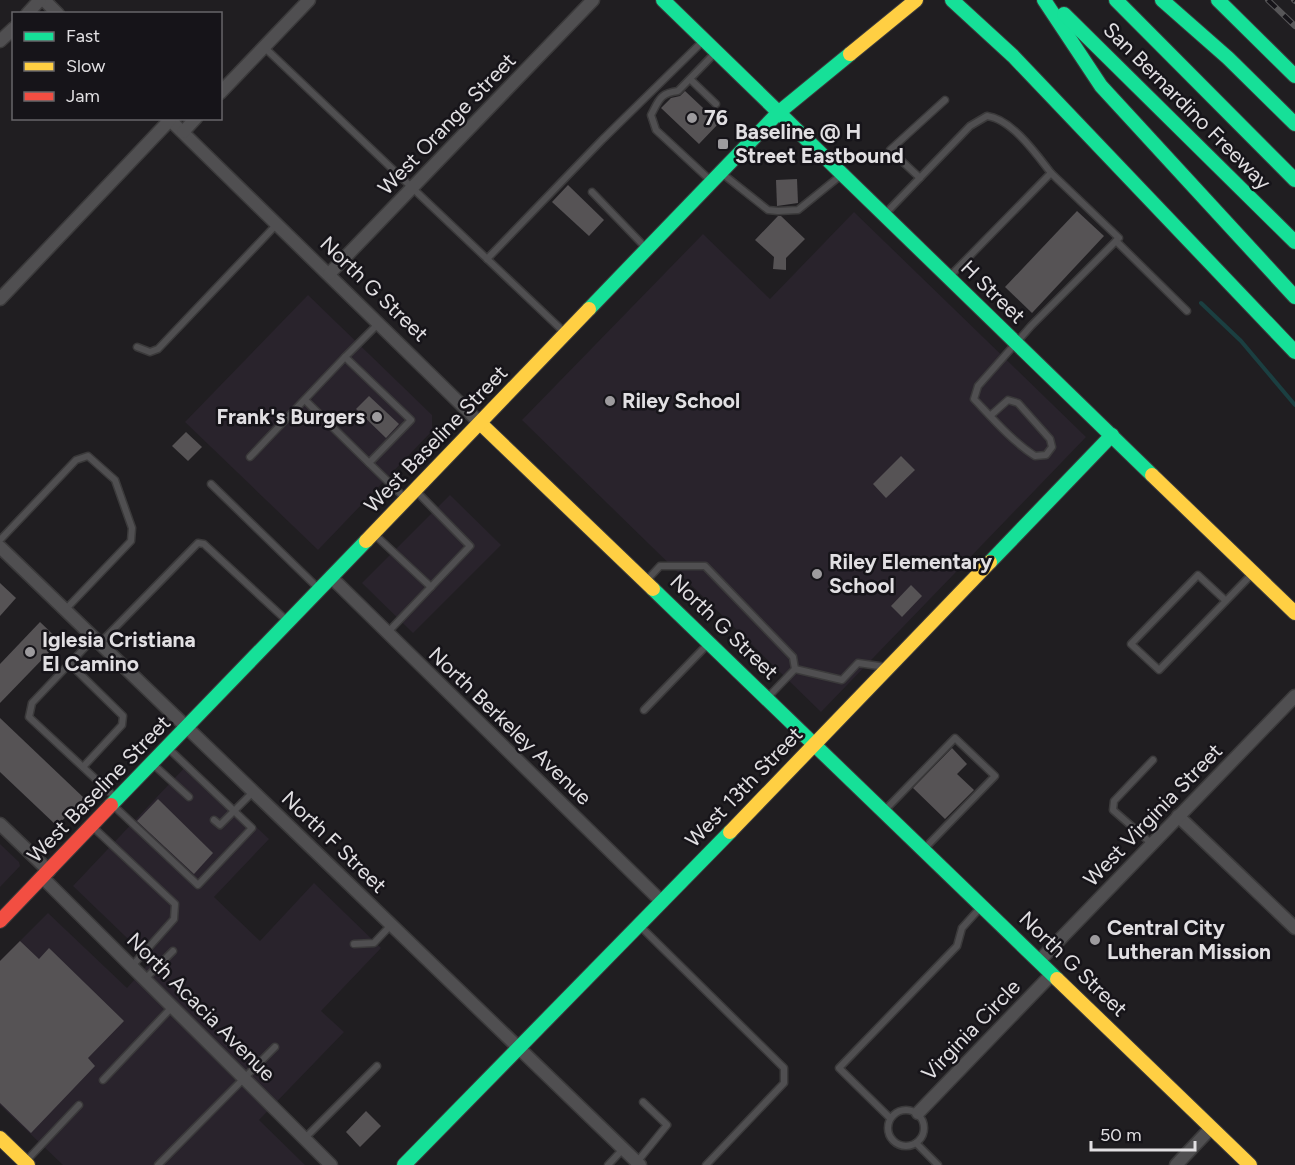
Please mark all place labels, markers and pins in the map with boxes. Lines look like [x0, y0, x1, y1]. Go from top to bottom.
place label: 76 [704, 105, 728, 130]
marker: 76 [685, 111, 699, 125]
place label: Baseline @ H Street Eastbound [735, 119, 904, 168]
marker: Baseline @ H Street Eastbound [716, 137, 730, 151]
place label: Riley School [622, 388, 740, 413]
marker: Riley School [603, 394, 617, 408]
place label: Frank's Burgers [217, 404, 365, 429]
marker: Frank's Burgers [370, 410, 384, 424]
place label: Riley Elementary School [829, 549, 993, 598]
marker: Riley Elementary School [810, 567, 824, 581]
place label: Iglesia Cristiana El Camino [42, 627, 196, 676]
marker: Iglesia Cristiana El Camino [23, 645, 37, 659]
place label: Central City Lutheran Mission [1107, 915, 1271, 964]
marker: Central City Lutheran Mission [1088, 933, 1102, 947]

